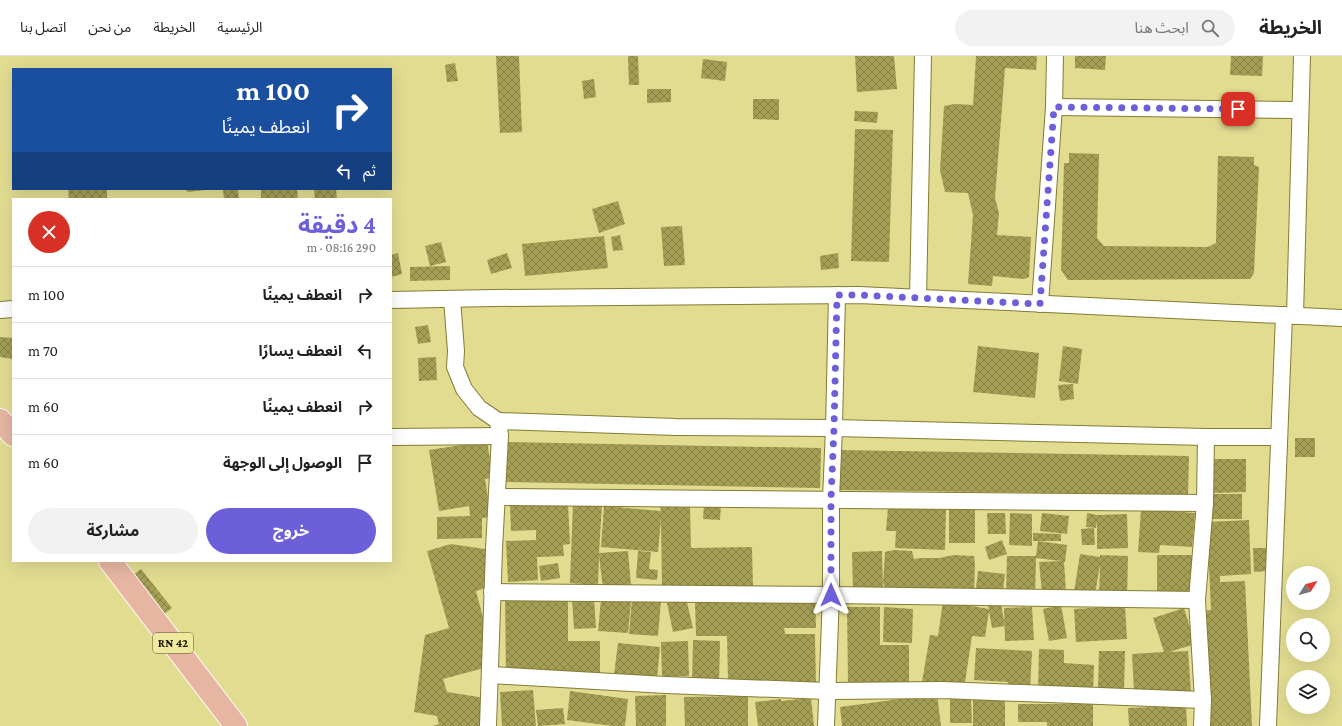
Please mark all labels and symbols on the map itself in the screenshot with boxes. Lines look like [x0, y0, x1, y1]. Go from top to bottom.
pin [1221, 92, 1255, 126]
north arrow [1286, 566, 1330, 610]
position arrow [810, 574, 852, 616]
road number: RN 42 [153, 633, 193, 653]

